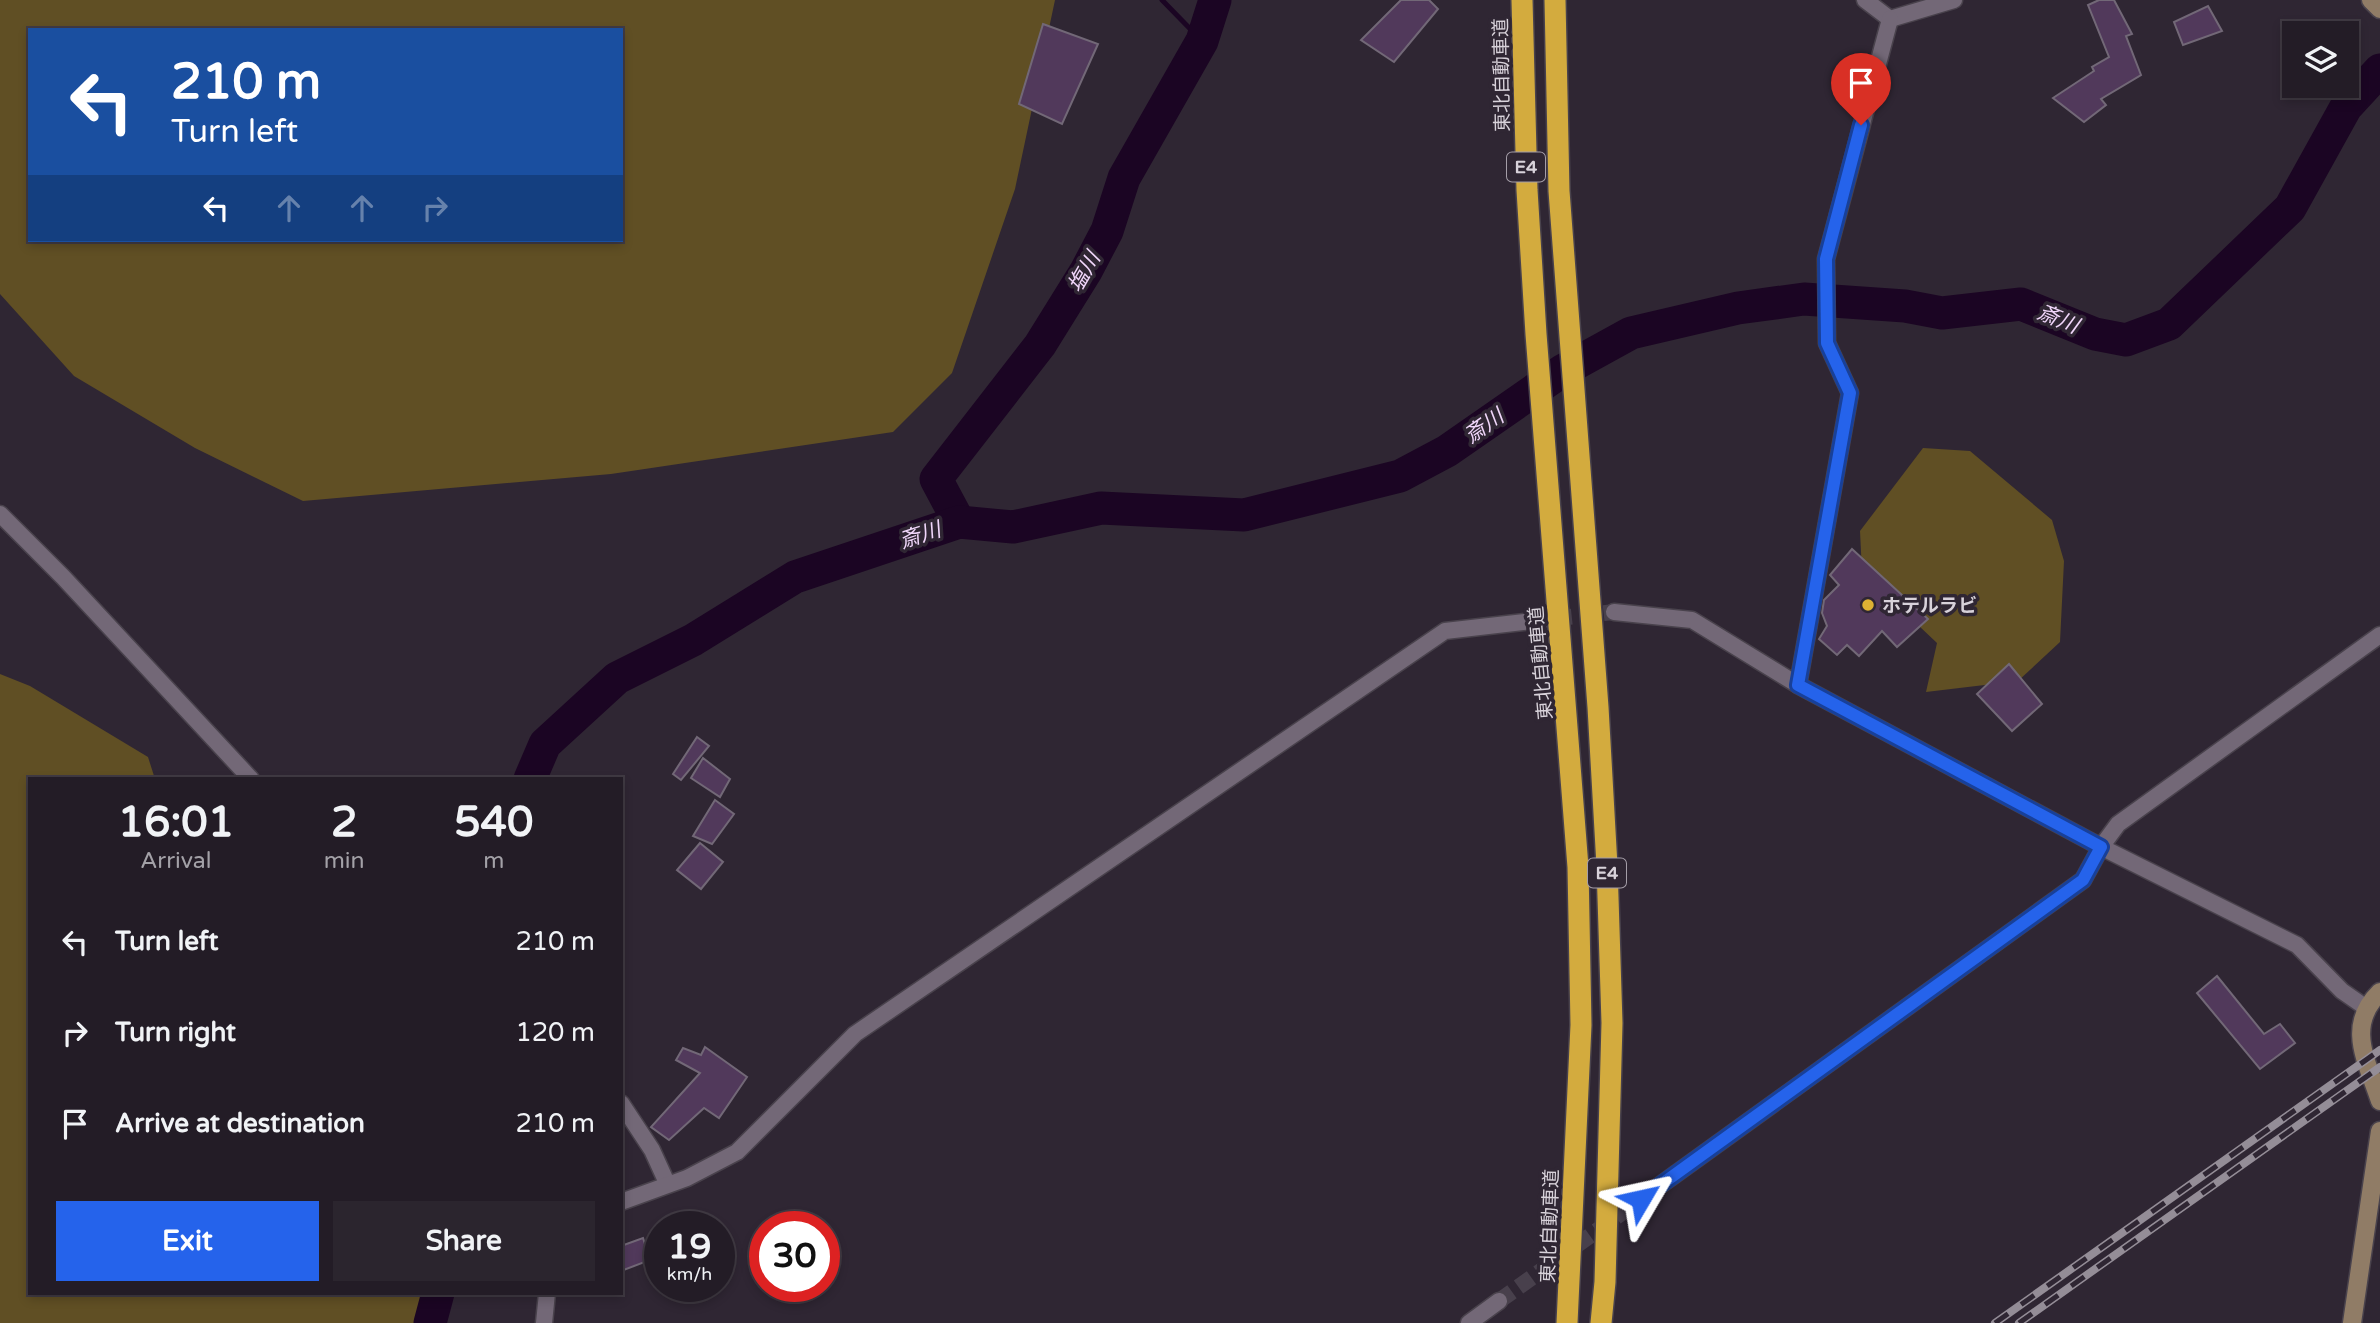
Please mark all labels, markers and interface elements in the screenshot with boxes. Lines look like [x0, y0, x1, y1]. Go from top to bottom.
street label: 東北自動車道 [1490, 18, 1514, 132]
map controls [2282, 21, 2359, 98]
button: layers [2282, 21, 2359, 98]
text: 210 m [171, 53, 321, 112]
pin [1831, 53, 1891, 125]
icon: left [56, 56, 147, 147]
icon: arrive [1842, 64, 1880, 102]
text: Turn left [171, 113, 298, 151]
road number: E4 [1507, 152, 1545, 182]
icon: left [197, 189, 235, 227]
icon: ahead [270, 189, 308, 227]
icon: ahead [343, 189, 381, 227]
icon: right [416, 189, 454, 227]
water label: 塩川 [1063, 246, 1107, 297]
water label: 斎川 [2034, 300, 2084, 340]
water label: 斎川 [1460, 403, 1510, 449]
water label: 斎川 [896, 516, 946, 554]
place label: ホテルラビ [1882, 595, 1977, 617]
marker: ホテルラビ [1860, 597, 1876, 613]
street label: 東北自動車道 [1525, 605, 1557, 721]
text: 16:01 [118, 797, 234, 848]
text: 2 [331, 797, 357, 848]
text: 540 [454, 797, 533, 848]
text: Arrival [140, 847, 211, 875]
text: min [324, 847, 365, 875]
text: m [483, 847, 504, 875]
road number: E4 [1588, 858, 1626, 888]
icon: left [56, 923, 94, 961]
text: Turn left [115, 926, 218, 957]
text: 210 m [515, 926, 595, 957]
icon: right [56, 1014, 94, 1052]
text: Turn right [115, 1017, 236, 1048]
text: 120 m [515, 1017, 595, 1048]
icon: arrive [56, 1105, 94, 1143]
text: Arrive at destination [115, 1108, 365, 1139]
text: 210 m [515, 1108, 595, 1139]
position arrow [1604, 1162, 1678, 1236]
street label: 東北自動車道 [1537, 1169, 1563, 1283]
button: Exit [56, 1201, 319, 1281]
button: Share [333, 1201, 595, 1281]
speed limit sign: 30 [749, 1211, 840, 1302]
text: 19 [668, 1226, 711, 1268]
text: km/h [667, 1263, 712, 1285]

